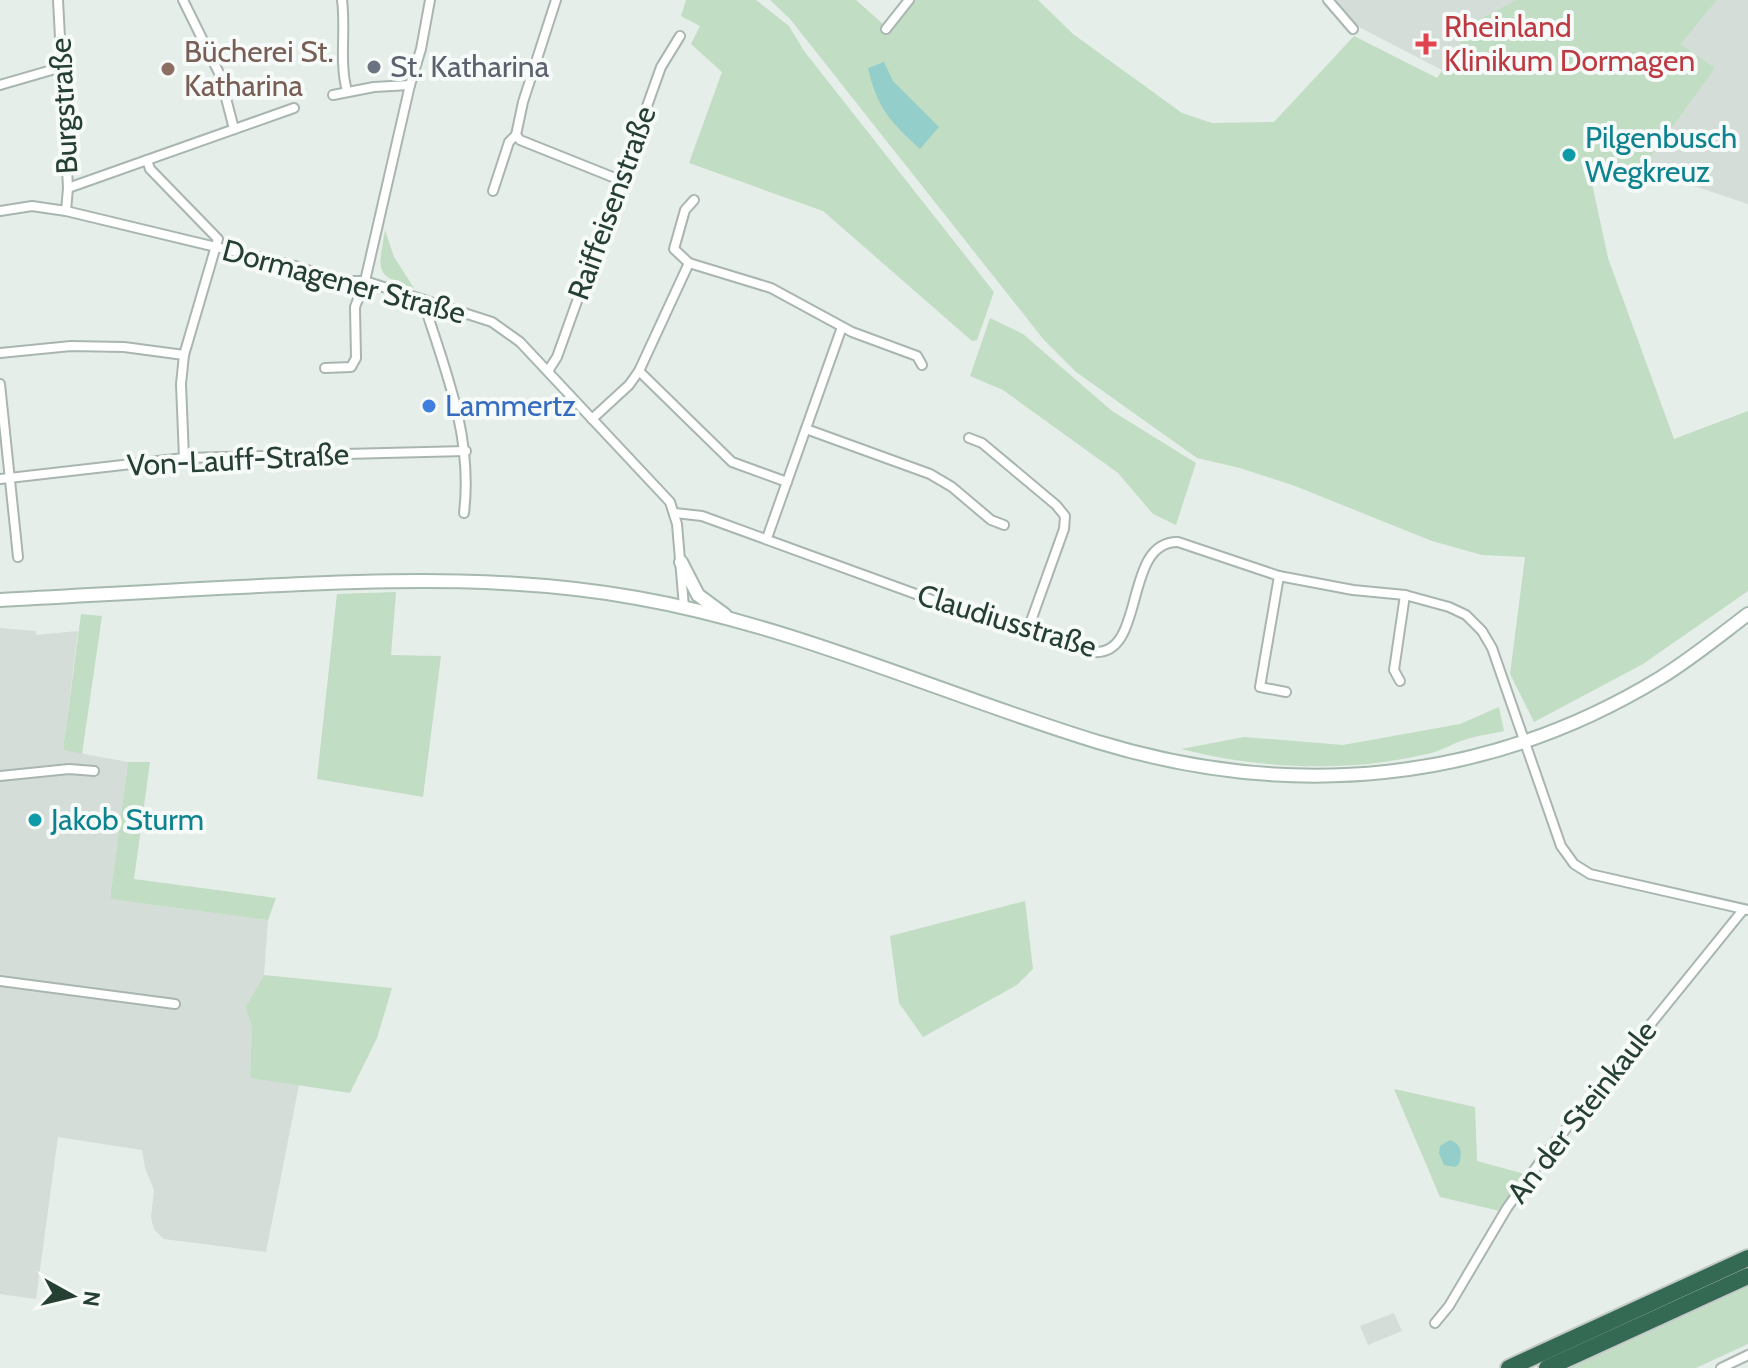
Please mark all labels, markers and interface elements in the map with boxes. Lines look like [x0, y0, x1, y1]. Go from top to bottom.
place label: Rheinland Klinikum Dormagen [1444, 8, 1695, 79]
place label: Bücherei St. Katharina [184, 33, 334, 104]
marker: Rheinland Klinikum Dormagen [1415, 33, 1437, 55]
street label: Burgstraße [41, 37, 86, 175]
place label: St. Katharina [390, 48, 550, 85]
marker: St. Katharina [365, 58, 383, 76]
marker: Bücherei St. Katharina [159, 60, 177, 78]
street label: Raiffeisenstraße [559, 101, 664, 305]
place label: Pilgenbusch Wegkreuz [1585, 119, 1737, 190]
marker: Pilgenbusch Wegkreuz [1560, 146, 1578, 164]
street label: Dormagener Straße [218, 231, 470, 332]
place label: Lammertz [445, 387, 576, 424]
marker: Lammertz [420, 397, 438, 415]
street label: Von-Lauff-Straße [126, 435, 350, 484]
street label: Claudiusstraße [913, 576, 1101, 665]
place label: Jakob Sturm [50, 801, 204, 838]
marker: Jakob Sturm [26, 811, 44, 829]
street label: An der Steinkaule [1499, 1013, 1664, 1210]
north arrow [32, 1256, 112, 1336]
text: N [77, 1289, 106, 1308]

